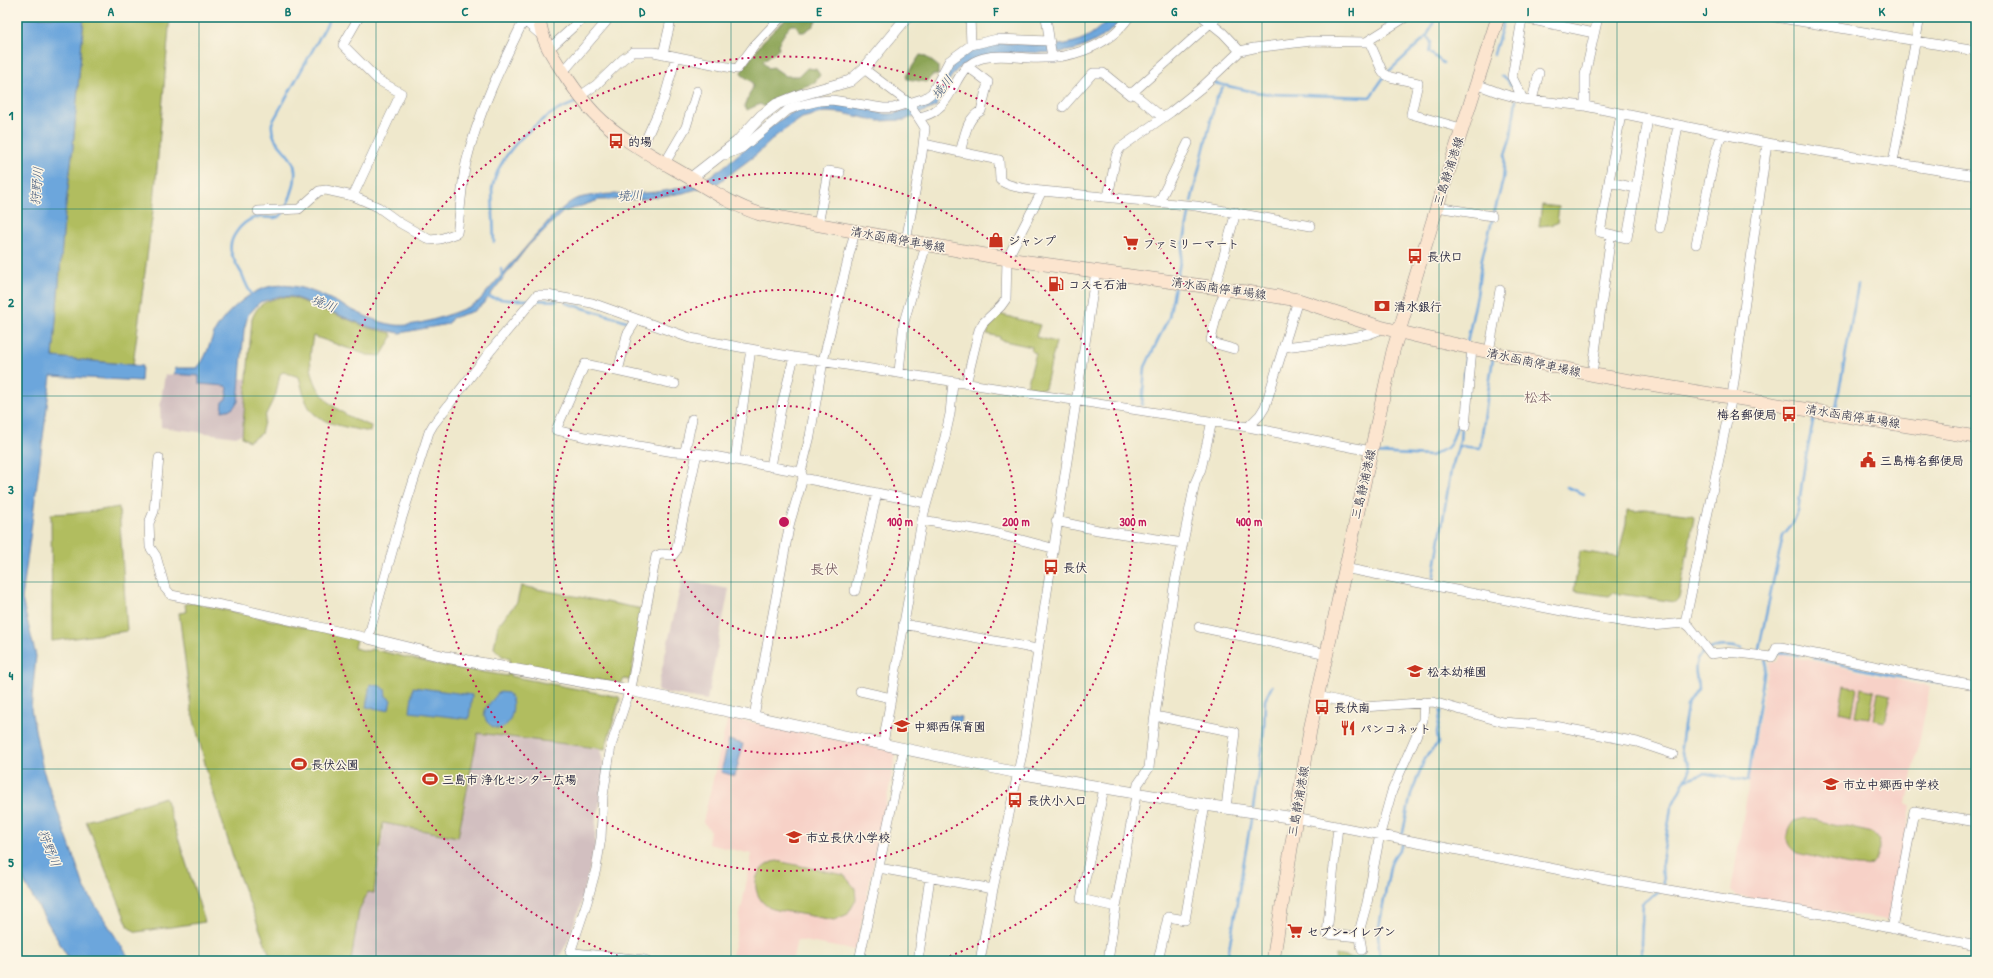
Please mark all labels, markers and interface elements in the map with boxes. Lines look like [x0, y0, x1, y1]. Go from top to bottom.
text: A [108, 2, 115, 20]
text: B [285, 2, 292, 20]
text: C [461, 2, 469, 20]
text: D [639, 2, 646, 20]
text: E [816, 2, 822, 20]
text: F [993, 2, 1000, 20]
text: G [1171, 2, 1178, 20]
text: H [1348, 2, 1354, 20]
text: I [1526, 2, 1530, 20]
text: J [1703, 2, 1708, 20]
text: K [1879, 2, 1886, 20]
water label: 境川 [927, 71, 957, 103]
text: 1 [9, 106, 14, 124]
bus stop icon: 的場 [607, 132, 625, 150]
place label: 的場 [628, 133, 652, 150]
street label: 三島静浦港線 [1429, 134, 1467, 208]
water label: 狩野川 [25, 166, 47, 206]
water label: 境川 [617, 185, 643, 205]
street label: 清水函南停車場線 [849, 222, 947, 256]
shop icon: ジャンプ [987, 231, 1005, 249]
place label: ジャンプ [1008, 232, 1056, 249]
supermarket icon: ファミリーマート [1122, 234, 1140, 252]
place label: ファミリーマート [1143, 235, 1239, 252]
bus stop icon: 長伏口 [1406, 247, 1424, 265]
place label: 長伏口 [1427, 248, 1463, 265]
street label: 清水函南停車場線 [1170, 273, 1268, 303]
fuel station icon: コスモ石油 [1047, 275, 1065, 293]
place label: コスモ石油 [1068, 276, 1128, 293]
water label: 境川 [309, 290, 339, 316]
text: 2 [8, 293, 15, 311]
bank icon: 清水銀行 [1373, 297, 1391, 315]
place label: 清水銀行 [1394, 298, 1442, 315]
street label: 清水函南停車場線 [1485, 344, 1583, 380]
district label: 松本 [1524, 387, 1552, 406]
street label: 清水函南停車場線 [1804, 400, 1902, 432]
bus stop icon: 梅名郵便局 [1780, 405, 1798, 423]
place label: 梅名郵便局 [1717, 406, 1777, 423]
street label: 三島静浦港線 [1347, 447, 1379, 521]
public building icon: 三島梅名郵便局 [1859, 451, 1877, 469]
place label: 三島梅名郵便局 [1880, 452, 1964, 469]
text: 3 [8, 480, 14, 498]
text: 100 m [887, 513, 913, 530]
text: 200 m [1002, 513, 1030, 530]
text: 300 m [1119, 513, 1147, 530]
text: 400 m [1236, 513, 1262, 530]
centre of rings [777, 515, 791, 529]
bus stop icon: 長伏 [1042, 558, 1060, 576]
district label: 長伏 [810, 559, 838, 578]
place label: 長伏 [1063, 559, 1087, 576]
school or university icon: 松本幼稚園 [1406, 662, 1424, 680]
place label: 松本幼稚園 [1427, 663, 1487, 680]
text: 4 [9, 666, 14, 684]
bus stop icon: 長伏南 [1313, 698, 1331, 716]
place label: 長伏南 [1334, 699, 1370, 716]
school or university icon: 中郷西保育園 [893, 717, 911, 735]
place label: 中郷西保育園 [914, 718, 986, 735]
restaurant icon: パンコネット [1339, 719, 1357, 737]
place label: パンコネット [1360, 720, 1432, 737]
sports icon: 長伏公園 [290, 755, 308, 773]
place label: 長伏公園 [311, 756, 359, 773]
street label: 三島静浦港線 [1283, 764, 1313, 838]
sports icon: 三島市 浄化センター広場 [421, 770, 439, 788]
place label: 三島市 浄化センター広場 [442, 771, 577, 788]
school or university icon: 市立中郷西中学校 [1822, 775, 1840, 793]
place label: 市立中郷西中学校 [1843, 776, 1939, 793]
bus stop icon: 長伏小入口 [1006, 791, 1024, 809]
place label: 長伏小入口 [1027, 792, 1087, 809]
water label: 狩野川 [35, 827, 65, 869]
school or university icon: 市立長伏小学校 [785, 828, 803, 846]
place label: 市立長伏小学校 [806, 829, 890, 846]
text: 5 [8, 853, 14, 871]
supermarket icon: セブン-イレブン [1286, 922, 1304, 940]
place label: セブン-イレブン [1307, 923, 1396, 940]

